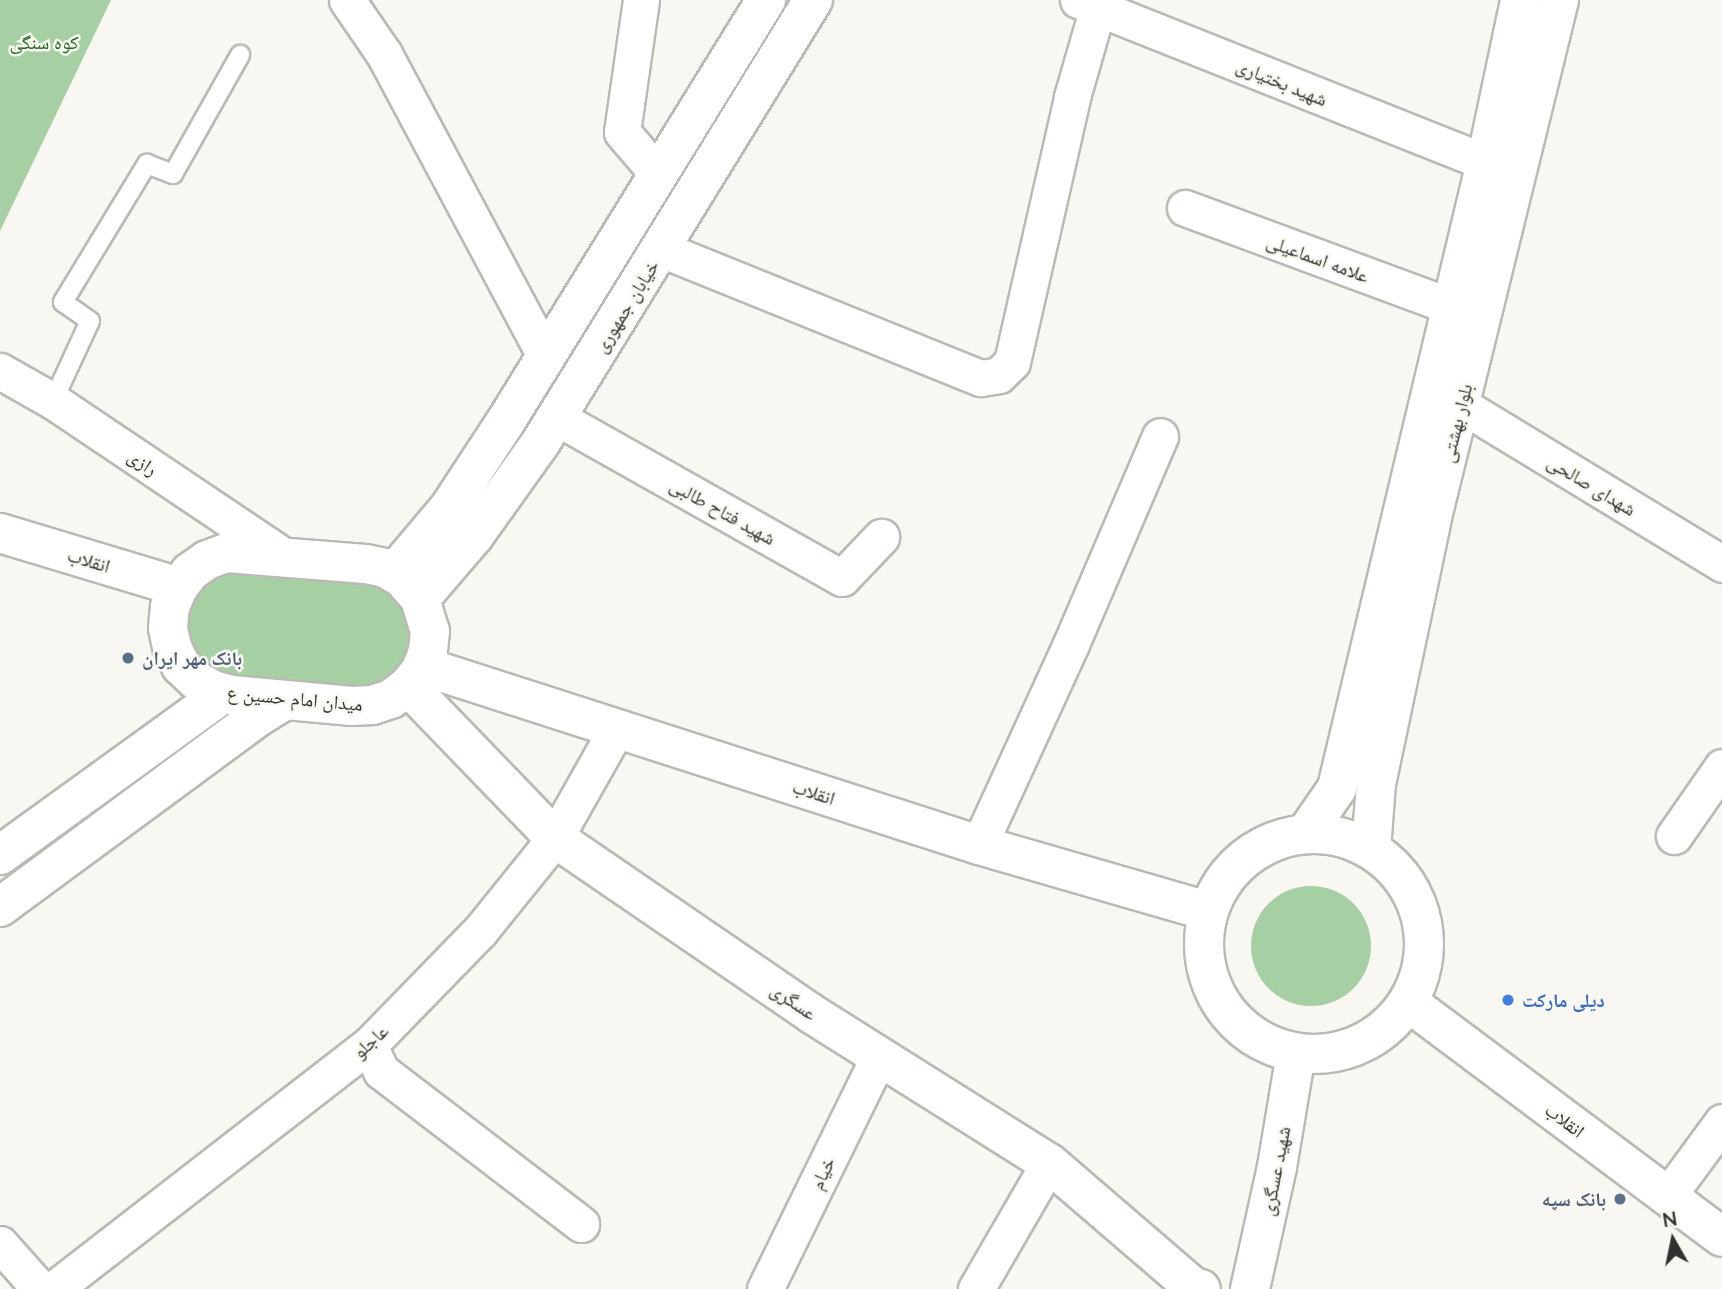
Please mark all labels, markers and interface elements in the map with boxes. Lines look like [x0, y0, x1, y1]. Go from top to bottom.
park label: کوه سنگی [9, 31, 79, 53]
street label: شهید بختیاری [1233, 53, 1331, 111]
street label: علامه اسماعیلی [1264, 229, 1372, 287]
street label: خیابان جمهوری [589, 255, 663, 357]
street label: بلوار بهشتی [1435, 381, 1477, 465]
street label: رازی [124, 444, 162, 480]
street label: شهدای صالحی [1544, 450, 1640, 520]
street label: شهید فتاح طالبی [666, 473, 780, 549]
street label: انقلاب [65, 543, 113, 577]
place label: بانک مهر ایران [142, 647, 242, 669]
marker: بانک مهر ایران [120, 650, 136, 666]
street label: میدان امام حسین ع [226, 681, 364, 715]
street label: انقلاب [790, 774, 838, 810]
street label: عسگری [767, 977, 821, 1025]
place label: دیلی مارکت [1522, 989, 1605, 1011]
marker: دیلی مارکت [1500, 992, 1516, 1008]
street label: عاجلو [347, 1019, 393, 1063]
street label: انقلاب [1541, 1098, 1589, 1142]
street label: شهید عسگری [1255, 1124, 1295, 1218]
street label: خیام [805, 1153, 839, 1193]
place label: بانک سپه [1542, 1188, 1606, 1210]
marker: بانک سپه [1612, 1191, 1628, 1207]
north arrow [1638, 1205, 1708, 1275]
text: N [1661, 1206, 1679, 1231]

